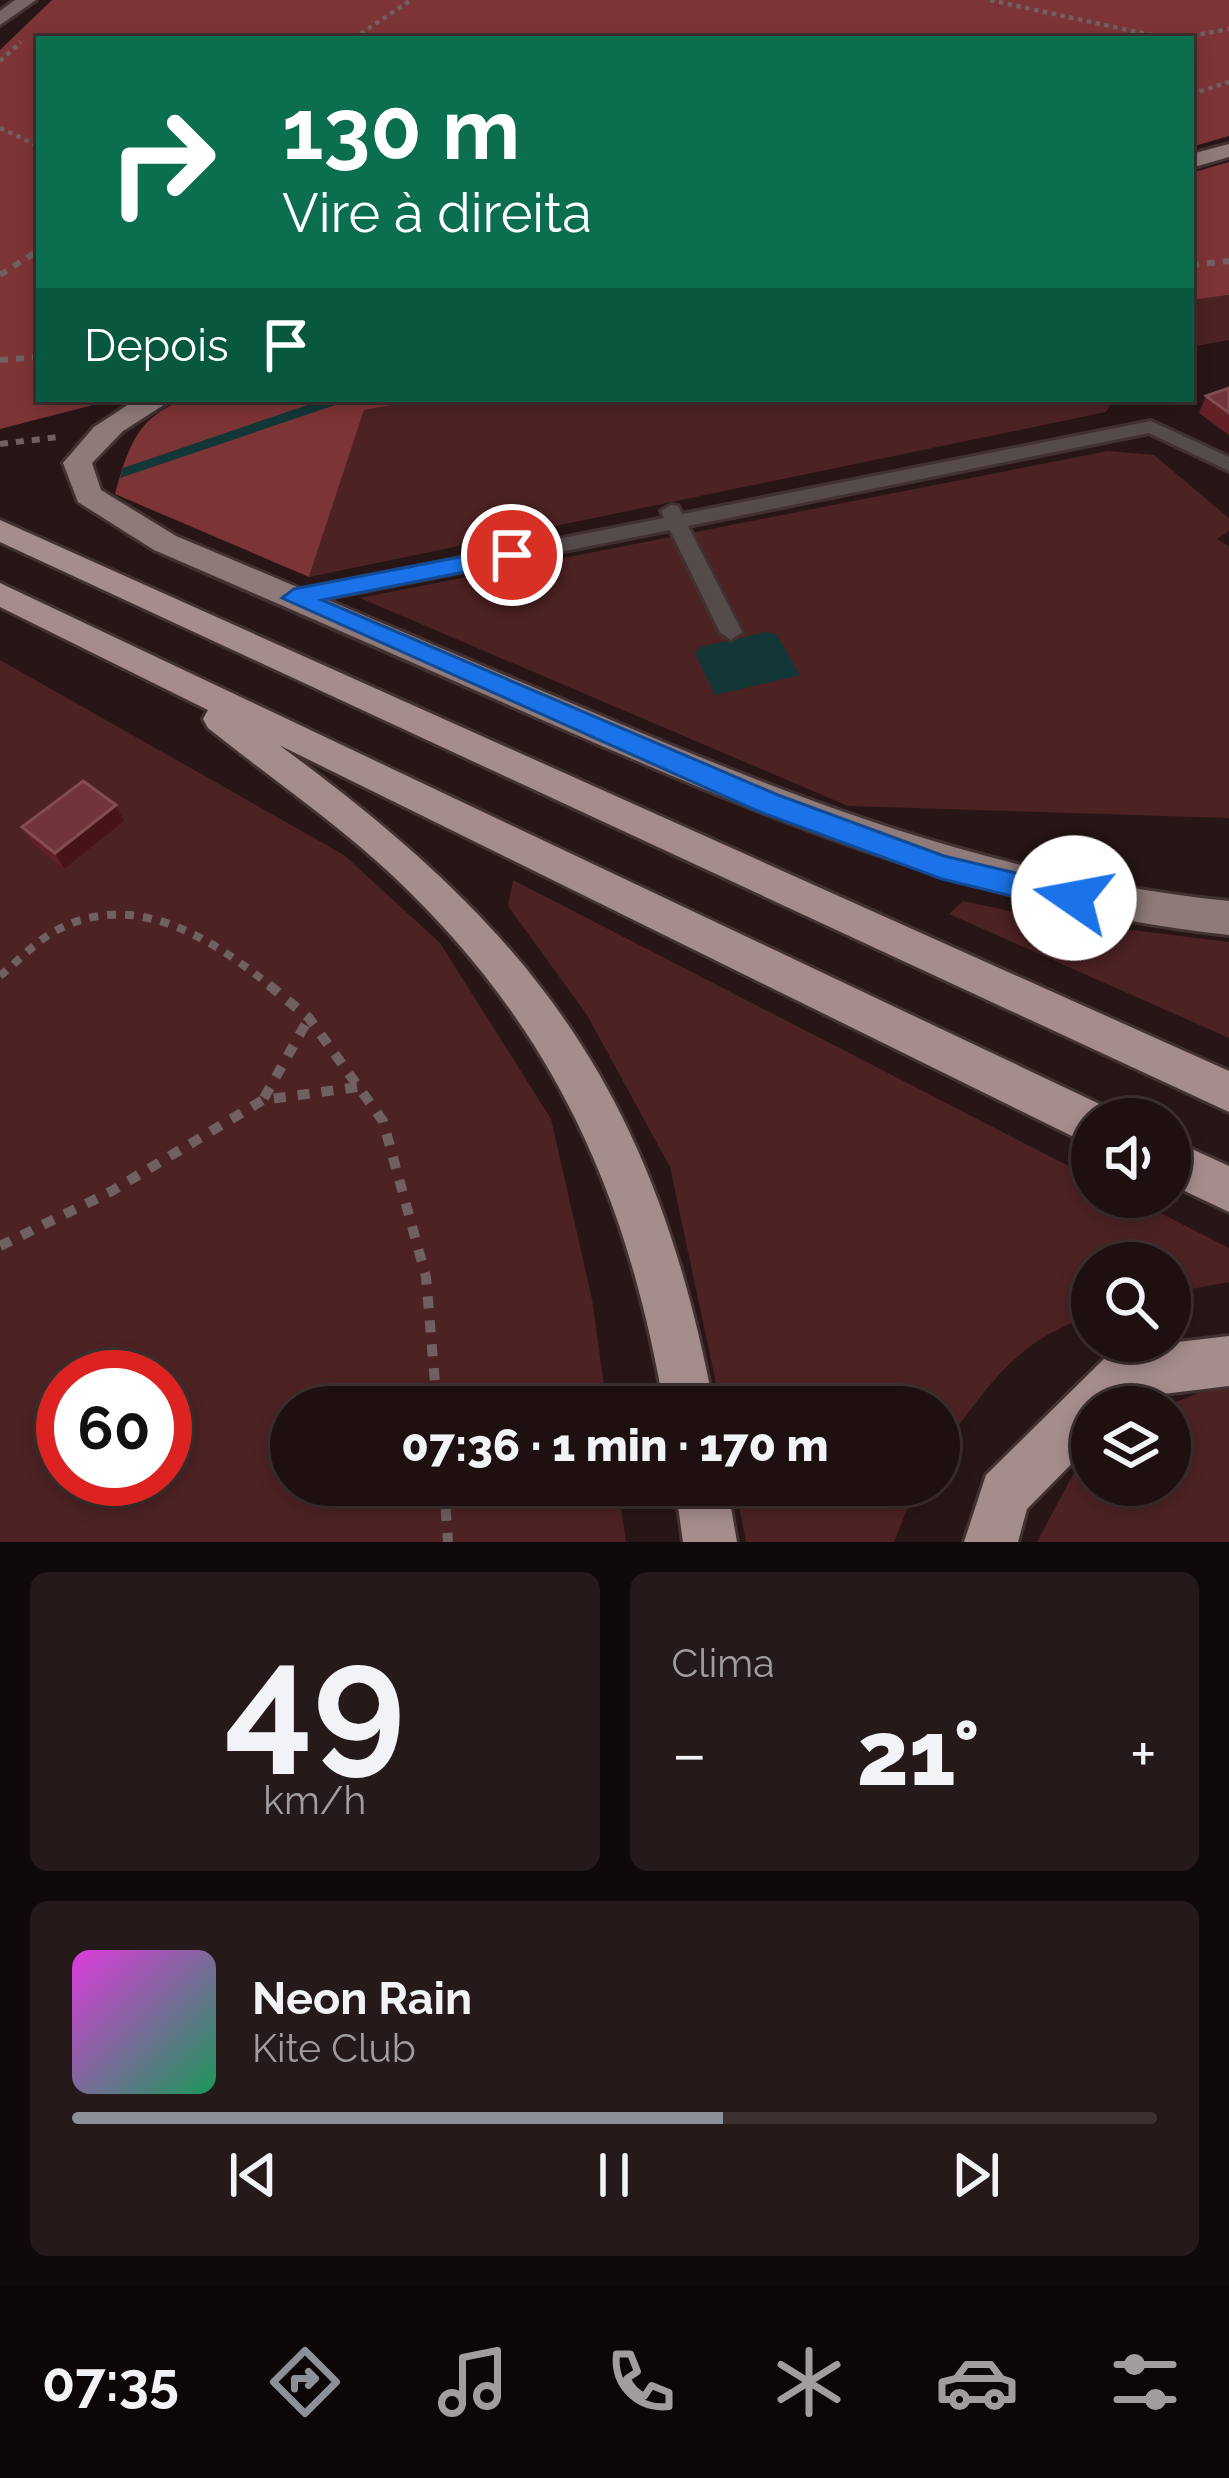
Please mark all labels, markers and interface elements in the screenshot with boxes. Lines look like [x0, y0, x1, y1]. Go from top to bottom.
text: 130 m [282, 80, 520, 179]
icon: right [84, 84, 240, 240]
text: Vire à direita [282, 181, 592, 245]
icon: arrive [253, 312, 319, 378]
text: Depois [84, 319, 229, 372]
pin [461, 504, 563, 606]
icon: arrive [479, 522, 545, 588]
position arrow [1011, 835, 1137, 961]
map controls [1071, 1098, 1191, 1506]
button: sound [1071, 1098, 1191, 1218]
button: search [1071, 1242, 1191, 1362]
speed limit sign: 60 [36, 1350, 192, 1506]
button: layers [1071, 1386, 1191, 1506]
text: 07:36 · 1 min · 170 m [401, 1419, 829, 1472]
text: 49 [224, 1607, 405, 1791]
text: Clima [672, 1640, 774, 1686]
text: 21° [857, 1700, 980, 1806]
text: − [672, 1715, 707, 1792]
text: + [1130, 1715, 1157, 1792]
text: km/h [263, 1777, 366, 1823]
text: Neon Rain [252, 1972, 472, 2025]
text: Kite Club [252, 2025, 416, 2071]
icon: previous [220, 2142, 286, 2208]
icon: pause [581, 2142, 647, 2208]
icon: next [943, 2142, 1009, 2208]
icon: directions [263, 2340, 347, 2424]
icon: music [431, 2340, 515, 2424]
icon: phone [599, 2340, 683, 2424]
icon: climate [767, 2340, 851, 2424]
icon: car [935, 2340, 1019, 2424]
icon: filters [1103, 2340, 1187, 2424]
text: 07:35 [42, 2350, 179, 2414]

